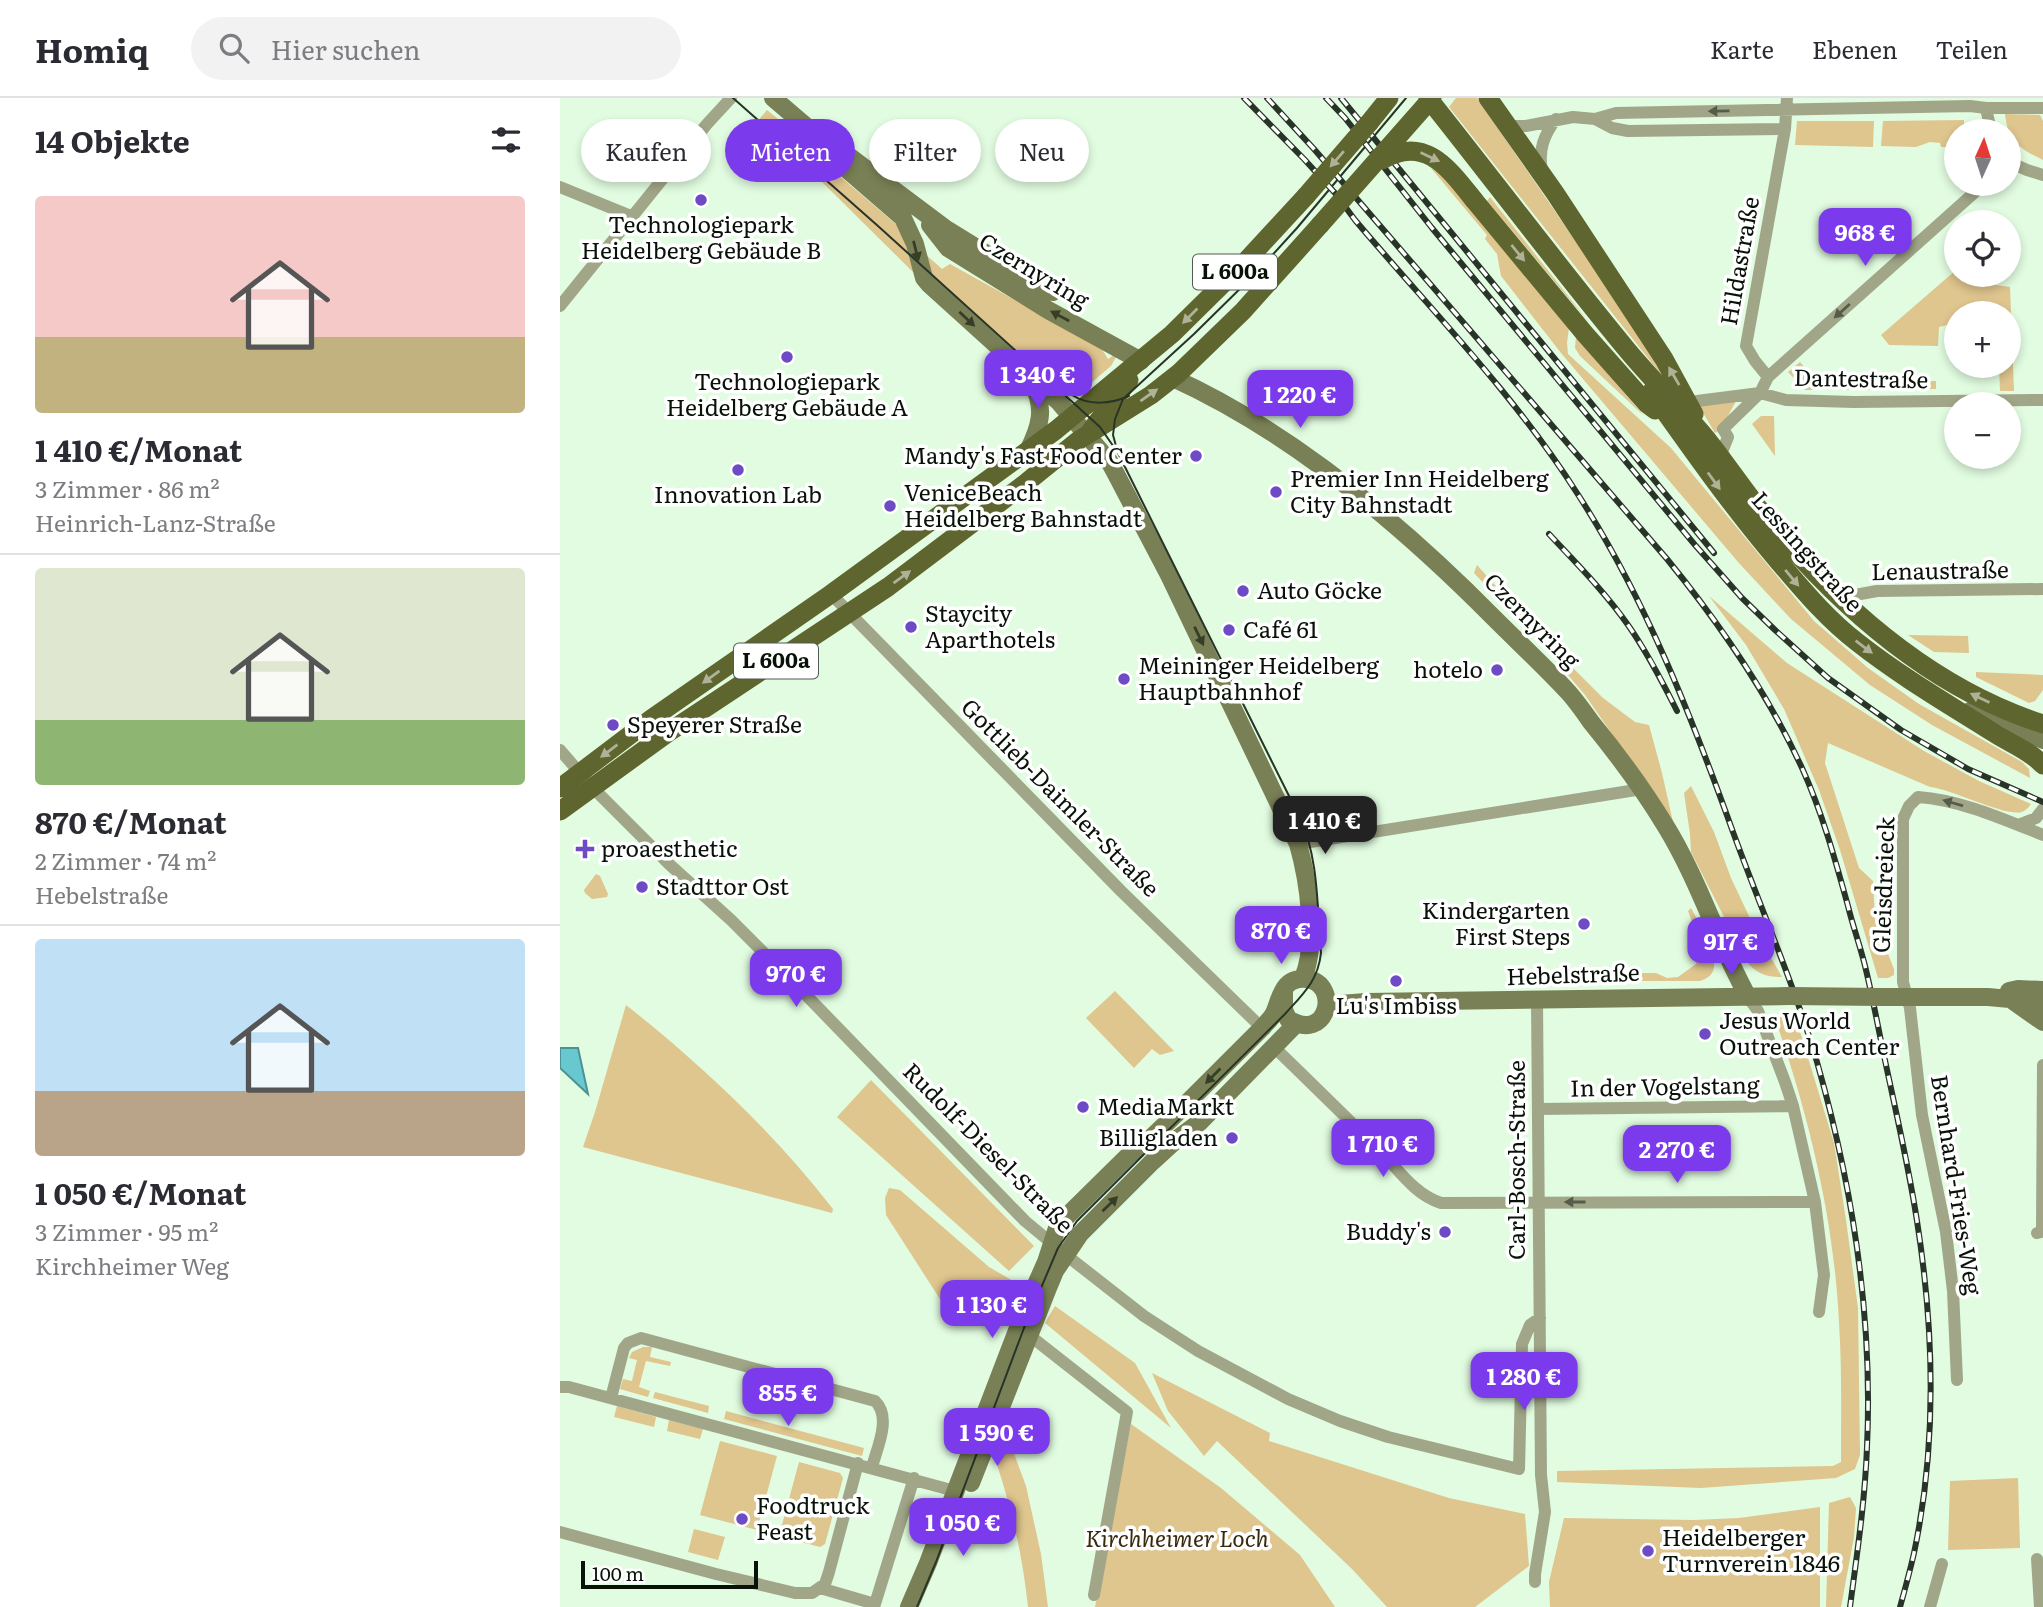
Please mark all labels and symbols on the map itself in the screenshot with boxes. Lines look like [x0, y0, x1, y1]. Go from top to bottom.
one-way arrow [1707, 105, 1729, 116]
north arrow [1944, 119, 2021, 196]
one-way arrow [1330, 151, 1345, 168]
one-way arrow [1420, 151, 1440, 163]
marker: Technologiepark Heidelberg Gebäude B [693, 192, 709, 208]
street label: Hildastraße [1710, 193, 1766, 328]
place label: Technologiepark Heidelberg Gebäude B [581, 206, 821, 266]
pin: 968 € [1816, 208, 1914, 268]
street label: Czernyring [973, 223, 1097, 316]
one-way arrow [911, 240, 922, 262]
one-way arrow [1510, 243, 1525, 261]
road number: L 600a [1193, 254, 1277, 290]
one-way arrow [1834, 302, 1851, 318]
one-way arrow [1182, 307, 1199, 324]
one-way arrow [958, 310, 975, 326]
one-way arrow [1050, 310, 1069, 322]
marker: Technologiepark Heidelberg Gebäude A [779, 349, 795, 365]
pin: 1 340 € [973, 350, 1103, 410]
street label: Dantestraße [1793, 359, 1929, 395]
place label: Technologiepark Heidelberg Gebäude A [666, 363, 908, 423]
one-way arrow [1668, 367, 1680, 386]
pin: 1 220 € [1235, 370, 1365, 430]
one-way arrow [1140, 388, 1158, 402]
place label: Mandy's Fast Food Center [903, 437, 1182, 471]
marker: Mandy's Fast Food Center [1188, 448, 1204, 464]
place label: Premier Inn Heidelberg City Bahnstadt [1290, 460, 1549, 520]
marker: Innovation Lab [730, 462, 746, 478]
one-way arrow [1707, 472, 1721, 490]
place label: VeniceBeach Heidelberg Bahnstadt [904, 474, 1143, 534]
place label: Innovation Lab [654, 476, 822, 510]
street label: Lessingstraße [1745, 483, 1872, 619]
marker: Premier Inn Heidelberg City Bahnstadt [1268, 484, 1284, 500]
marker: VeniceBeach Heidelberg Bahnstadt [882, 498, 898, 514]
street label: Lenaustraße [1871, 551, 2009, 587]
street label: Czernyring [1478, 564, 1589, 675]
one-way arrow [1784, 569, 1799, 586]
one-way arrow [893, 570, 911, 584]
place label: Auto Göcke [1257, 572, 1382, 606]
marker: Auto Göcke [1235, 583, 1251, 599]
place label: Staycity Aparthotels [925, 595, 1055, 655]
place label: Café 61 [1243, 611, 1318, 645]
marker: Staycity Aparthotels [903, 619, 919, 635]
marker: Café 61 [1221, 622, 1237, 638]
one-way arrow [1194, 626, 1205, 646]
one-way arrow [1855, 640, 1873, 654]
road number: L 600a [734, 644, 818, 678]
place label: Meininger Heidelberg Hauptbahnhof [1138, 647, 1379, 707]
place label: hotelo [1413, 651, 1483, 685]
marker: hotelo [1489, 662, 1505, 678]
one-way arrow [702, 669, 720, 683]
marker: Meininger Heidelberg Hauptbahnhof [1116, 671, 1132, 687]
street label: Gottlieb-Daimler-Straße [955, 690, 1168, 904]
one-way arrow [1970, 692, 1990, 704]
place label: Speyerer Straße [627, 706, 802, 740]
marker: Speyerer Straße [605, 717, 621, 733]
one-way arrow [600, 743, 618, 757]
pin: 1 410 € [1260, 796, 1390, 856]
one-way arrow [1942, 798, 1963, 808]
street label: Gleisdreieck [1863, 815, 1901, 954]
place label: proaesthetic [601, 830, 738, 864]
marker: proaesthetic [575, 839, 595, 859]
place label: Stadttor Ost [656, 868, 790, 902]
marker: Stadttor Ost [634, 879, 650, 895]
place label: Kindergarten First Steps [1422, 892, 1570, 952]
pin: 870 € [1232, 906, 1330, 966]
marker: Kindergarten First Steps [1576, 916, 1592, 932]
pin: 917 € [1682, 918, 1780, 977]
pin: 970 € [747, 950, 845, 1009]
street label: Hebelstraße [1506, 954, 1640, 992]
marker: Lu's Imbiss [1388, 973, 1404, 989]
place label: Lu's Imbiss [1335, 987, 1457, 1021]
place label: Jesus World Outreach Center [1719, 1002, 1899, 1062]
marker: Jesus World Outreach Center [1697, 1026, 1713, 1042]
street label: Rudolf-Diesel-Straße [896, 1054, 1082, 1240]
street label: Carl-Bosch-Straße [1498, 1060, 1532, 1260]
street label: In der Vogelstang [1570, 1066, 1760, 1104]
one-way arrow [1205, 1067, 1222, 1083]
street label: Bernhard-Fries-Weg [1924, 1072, 1992, 1297]
place label: MediaMarkt [1097, 1088, 1235, 1122]
marker: MediaMarkt [1075, 1099, 1091, 1115]
place label: Billigladen [1099, 1119, 1218, 1153]
pin: 1 710 € [1318, 1119, 1448, 1179]
pin: 2 270 € [1612, 1126, 1742, 1185]
marker: Billigladen [1224, 1130, 1240, 1146]
one-way arrow [1564, 1196, 1586, 1207]
one-way arrow [1101, 1197, 1118, 1213]
place label: Buddy's [1346, 1213, 1431, 1247]
marker: Buddy's [1437, 1224, 1453, 1240]
pin: 1 130 € [927, 1280, 1057, 1340]
pin: 1 280 € [1459, 1352, 1589, 1412]
pin: 855 € [739, 1368, 837, 1428]
pin: 1 590 € [932, 1408, 1062, 1468]
place label: Foodtruck Feast [756, 1487, 871, 1547]
pin: 1 050 € [898, 1498, 1028, 1558]
marker: Foodtruck Feast [734, 1511, 750, 1527]
place label: Heidelberger Turnverein 1846 [1662, 1519, 1840, 1579]
park label: Kirchheimer Loch [1085, 1520, 1269, 1554]
marker: Heidelberger Turnverein 1846 [1640, 1543, 1656, 1559]
scale bar [581, 1558, 758, 1590]

